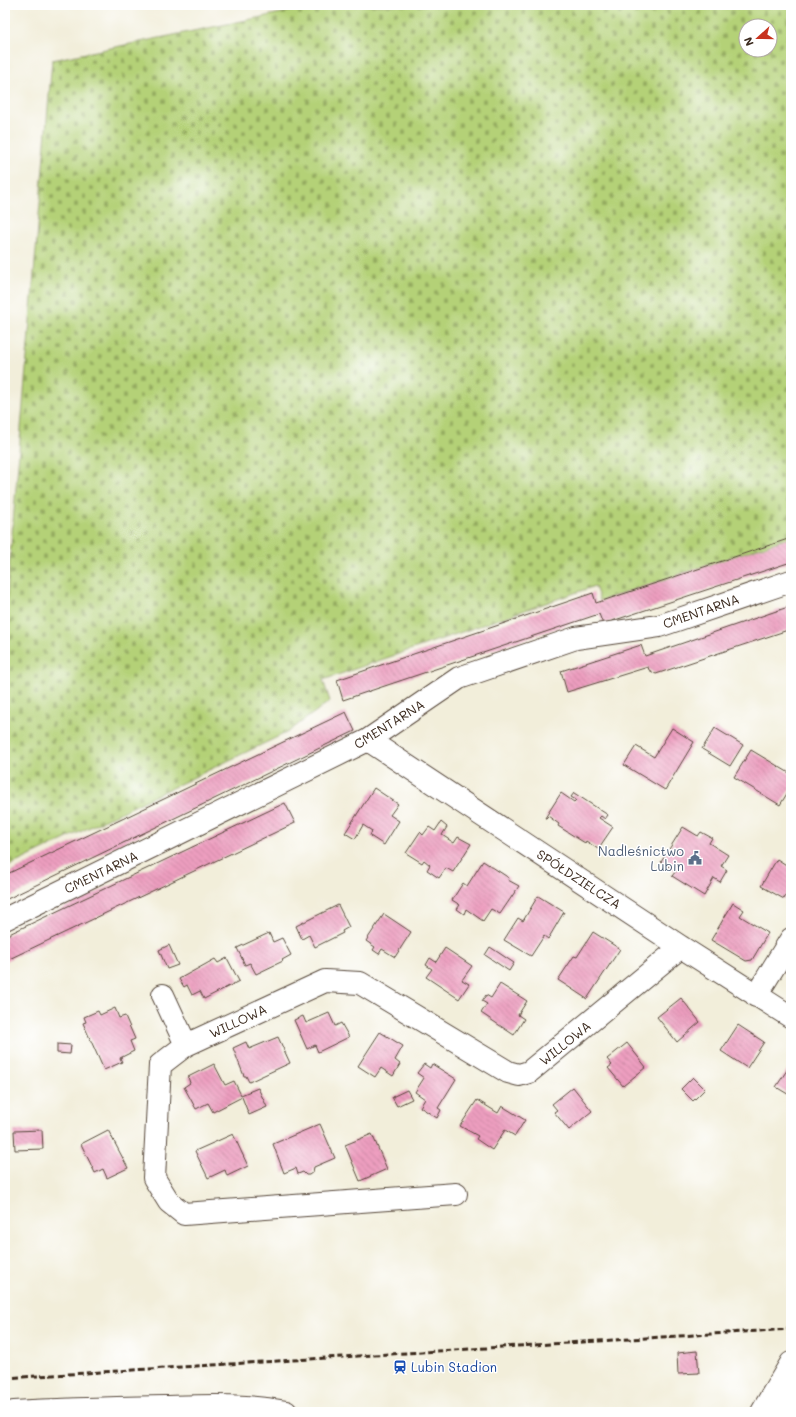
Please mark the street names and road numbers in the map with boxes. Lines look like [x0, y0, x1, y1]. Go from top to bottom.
street label: CMENTARNA [660, 589, 741, 632]
street label: CMENTARNA [350, 695, 427, 752]
street label: SPÓŁDZIELCZA [534, 845, 625, 912]
street label: CMENTARNA [61, 846, 140, 897]
street label: WILLOWA [206, 1000, 269, 1041]
street label: WILLOWA [535, 1017, 594, 1069]

